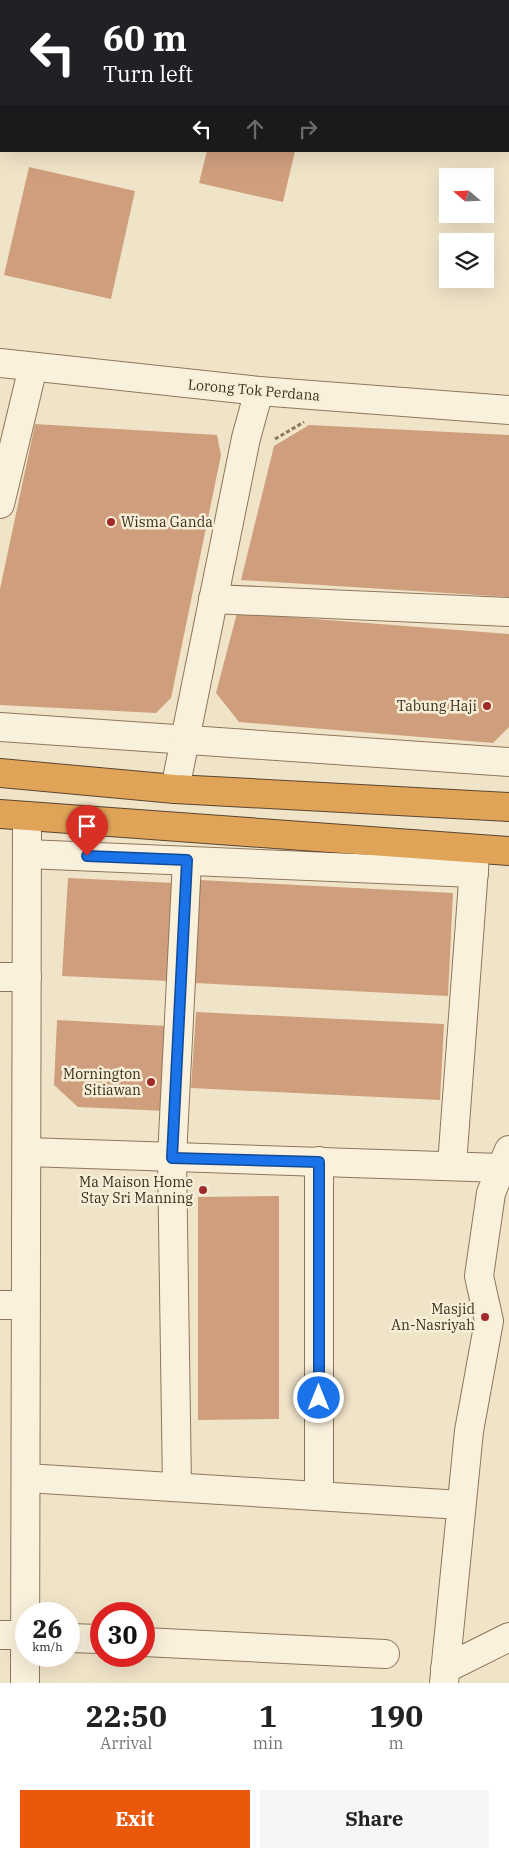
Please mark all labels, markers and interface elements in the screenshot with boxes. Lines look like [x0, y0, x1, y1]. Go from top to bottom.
text: 60 m [103, 15, 187, 61]
icon: left [20, 20, 85, 85]
text: Turn left [103, 59, 193, 88]
icon: left [188, 115, 216, 143]
icon: ahead [241, 115, 269, 143]
icon: right [294, 115, 322, 143]
north arrow [439, 168, 494, 222]
map controls [439, 168, 494, 288]
button: layers [439, 233, 494, 288]
street label: Lorong Tok Perdana [187, 375, 321, 405]
place label: Wisma Ganda [121, 513, 213, 531]
marker: Wisma Ganda [105, 516, 117, 528]
place label: Tabung Haji [397, 697, 477, 715]
marker: Tabung Haji [481, 700, 493, 712]
pin [66, 805, 108, 856]
icon: arrive [73, 812, 101, 840]
place label: Mornington Sitiawan [63, 1065, 141, 1099]
marker: Mornington Sitiawan [145, 1076, 157, 1088]
place label: Ma Maison Home Stay Sri Manning [79, 1173, 193, 1207]
marker: Ma Maison Home Stay Sri Manning [197, 1184, 209, 1196]
place label: Masjid An-Nasriyah [391, 1300, 475, 1334]
marker: Masjid An-Nasriyah [479, 1311, 491, 1323]
position arrow [292, 1371, 344, 1423]
speed limit sign: 30 [90, 1602, 155, 1667]
text: 26 [32, 1612, 63, 1645]
text: km/h [32, 1639, 63, 1654]
text: 22:50 [86, 1696, 167, 1735]
text: 1 [259, 1696, 277, 1735]
text: 190 [369, 1696, 423, 1735]
text: Arrival [100, 1733, 152, 1753]
text: min [253, 1733, 283, 1753]
text: m [389, 1733, 404, 1753]
button: Exit [20, 1790, 250, 1848]
button: Share [260, 1790, 489, 1848]

